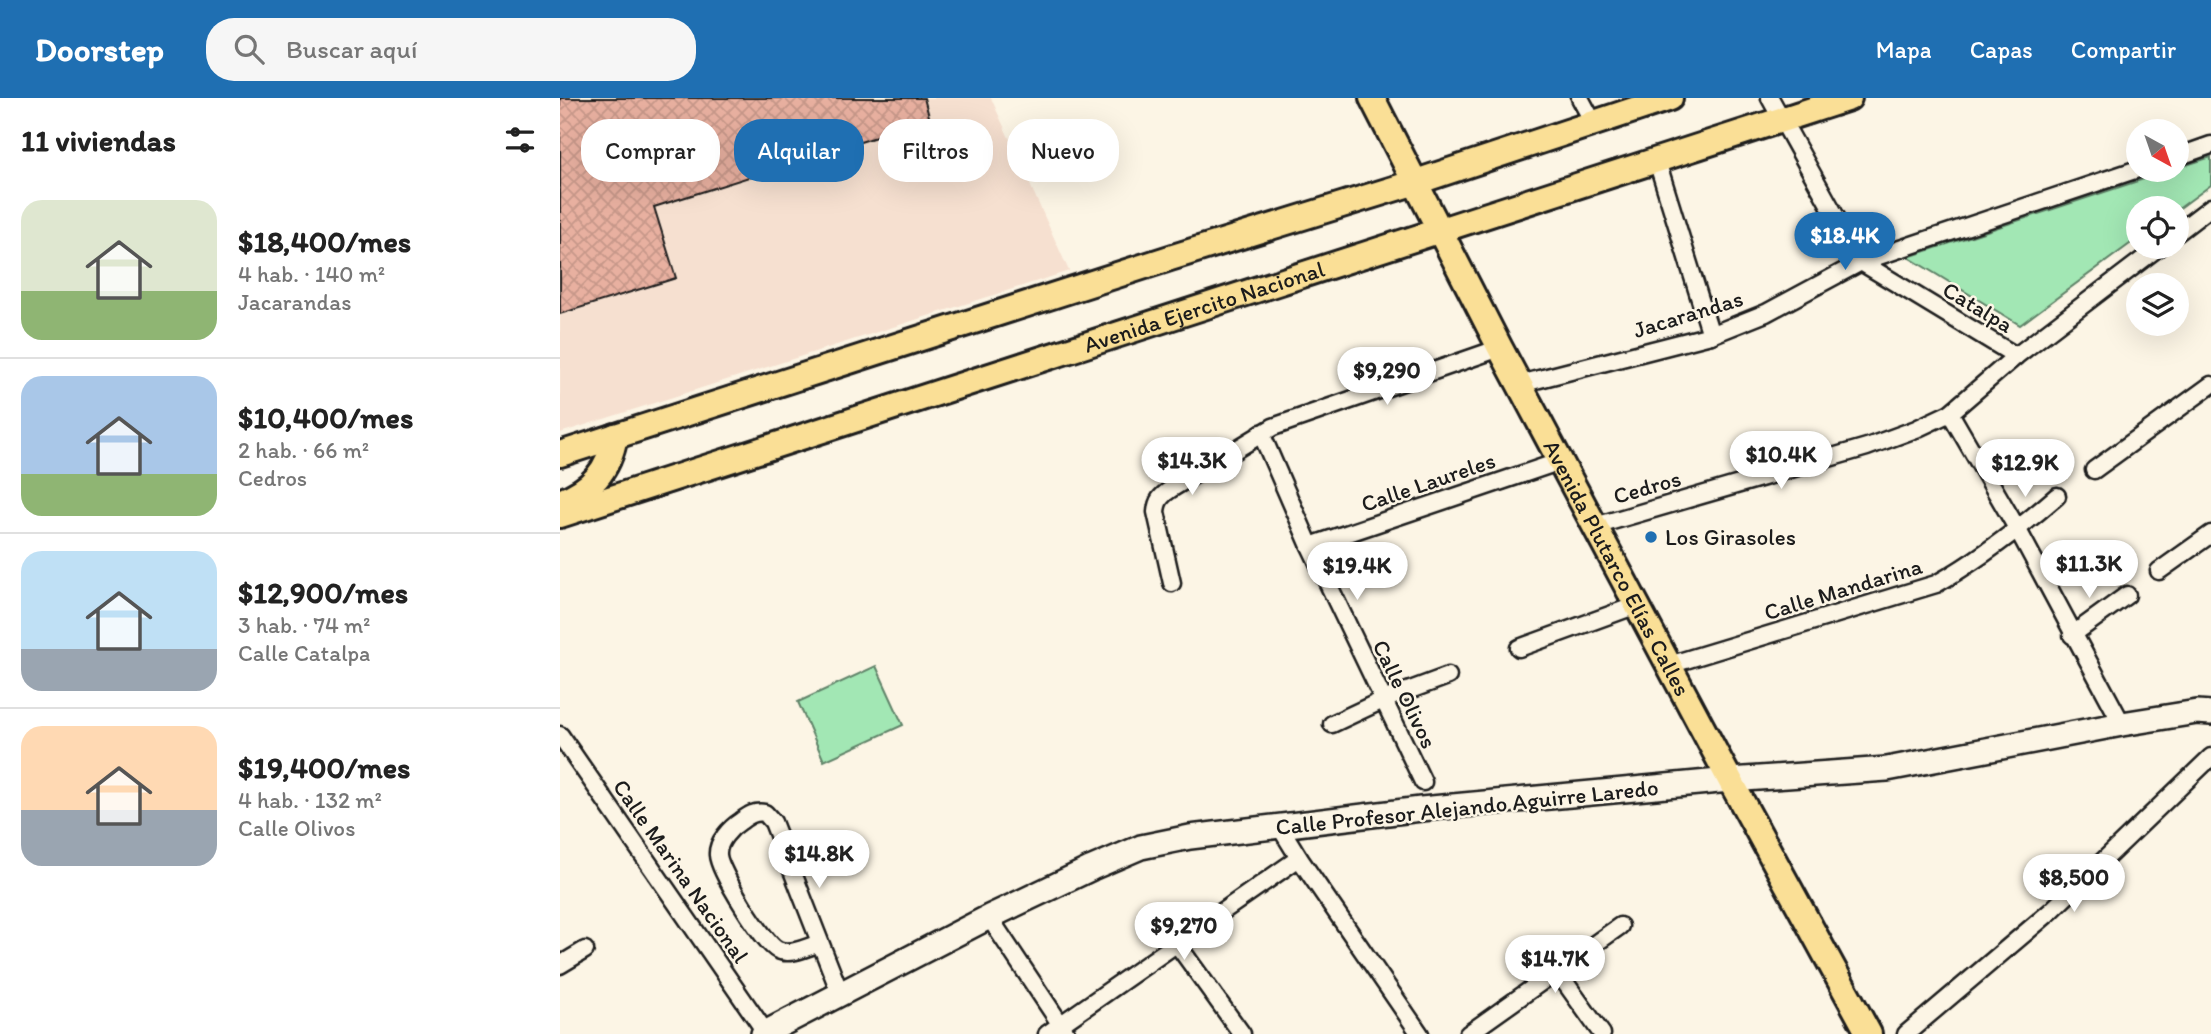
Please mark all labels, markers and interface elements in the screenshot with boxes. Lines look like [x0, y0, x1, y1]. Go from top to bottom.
search box [206, 18, 696, 81]
text: Doorstep [35, 30, 164, 69]
icon: search [230, 30, 268, 68]
text: Buscar aquí [286, 33, 417, 65]
text: Mapa [1876, 35, 1932, 64]
text: Capas [1970, 35, 2033, 64]
text: Compartir [2071, 35, 2176, 64]
chip: Comprar [581, 119, 720, 182]
chip: Alquilar [734, 119, 864, 182]
chip: Filtros [878, 119, 993, 182]
chip: Nuevo [1007, 119, 1119, 182]
north arrow [2126, 119, 2189, 182]
map controls [2126, 119, 2189, 336]
icon: filters [501, 121, 539, 159]
text: 11 viviendas [21, 122, 176, 159]
button: locate [2126, 196, 2189, 259]
pin: $18.4K [1788, 212, 1902, 272]
text: $18.4K [1810, 221, 1880, 249]
text: $18,400/mes [238, 223, 411, 260]
icon: home [77, 228, 161, 312]
street label: Avenida Ejercito Nacional [1080, 254, 1328, 359]
text: 4 hab. · 140 m² [238, 260, 385, 288]
button: layers [2126, 273, 2189, 336]
street label: Catalpa [1938, 275, 2018, 339]
street label: Jacarandas [1630, 284, 1746, 344]
text: Jacarandas [238, 288, 351, 316]
pin: $9,290 [1330, 348, 1444, 407]
text: $9,290 [1353, 356, 1421, 384]
text: $10,400/mes [238, 399, 413, 436]
icon: home [77, 404, 161, 488]
pin: $10.4K [1724, 432, 1838, 491]
street label: Avenida Plutarco Elías Calles [1537, 435, 1697, 701]
text: 2 hab. · 66 m² [238, 436, 369, 464]
pin: $14.3K [1135, 438, 1249, 497]
text: $10.4K [1746, 440, 1816, 468]
pin: $12.9K [1968, 440, 2082, 499]
text: $14.3K [1157, 446, 1227, 474]
street label: Calle Laureles [1357, 446, 1499, 518]
text: $12.9K [1992, 448, 2058, 476]
text: Cedros [238, 464, 307, 492]
street label: Cedros [1610, 464, 1684, 510]
place label: Los Girasoles [1665, 523, 1796, 551]
marker: Los Girasoles [1643, 529, 1659, 545]
pin: $11.3K [2032, 540, 2146, 600]
pin: $19.4K [1300, 542, 1414, 602]
text: $11.3K [2056, 549, 2122, 577]
text: $19.4K [1323, 551, 1391, 579]
street label: Calle Mandarina [1761, 552, 1925, 626]
text: $12,900/mes [238, 574, 408, 611]
icon: home [77, 579, 161, 663]
text: 3 hab. · 74 m² [238, 611, 370, 639]
street label: Calle Olivos [1367, 635, 1443, 753]
text: Calle Catalpa [238, 639, 370, 667]
text: $19,400/mes [238, 749, 410, 786]
icon: home [77, 754, 161, 838]
street label: Calle Profesor Alejando Aguirre Laredo [1274, 773, 1660, 841]
street label: Calle Marina Nacional [607, 774, 755, 969]
text: 4 hab. · 132 m² [238, 786, 382, 814]
text: Calle Olivos [238, 814, 355, 842]
pin: $14.8K [762, 830, 876, 890]
text: $14.8K [784, 839, 854, 867]
pin: $8,500 [2017, 854, 2131, 914]
text: $8,500 [2039, 863, 2109, 891]
pin: $9,270 [1127, 902, 1241, 962]
text: $9,270 [1151, 911, 1217, 939]
pin: $14.7K [1498, 936, 1612, 995]
text: $14.7K [1521, 944, 1589, 972]

